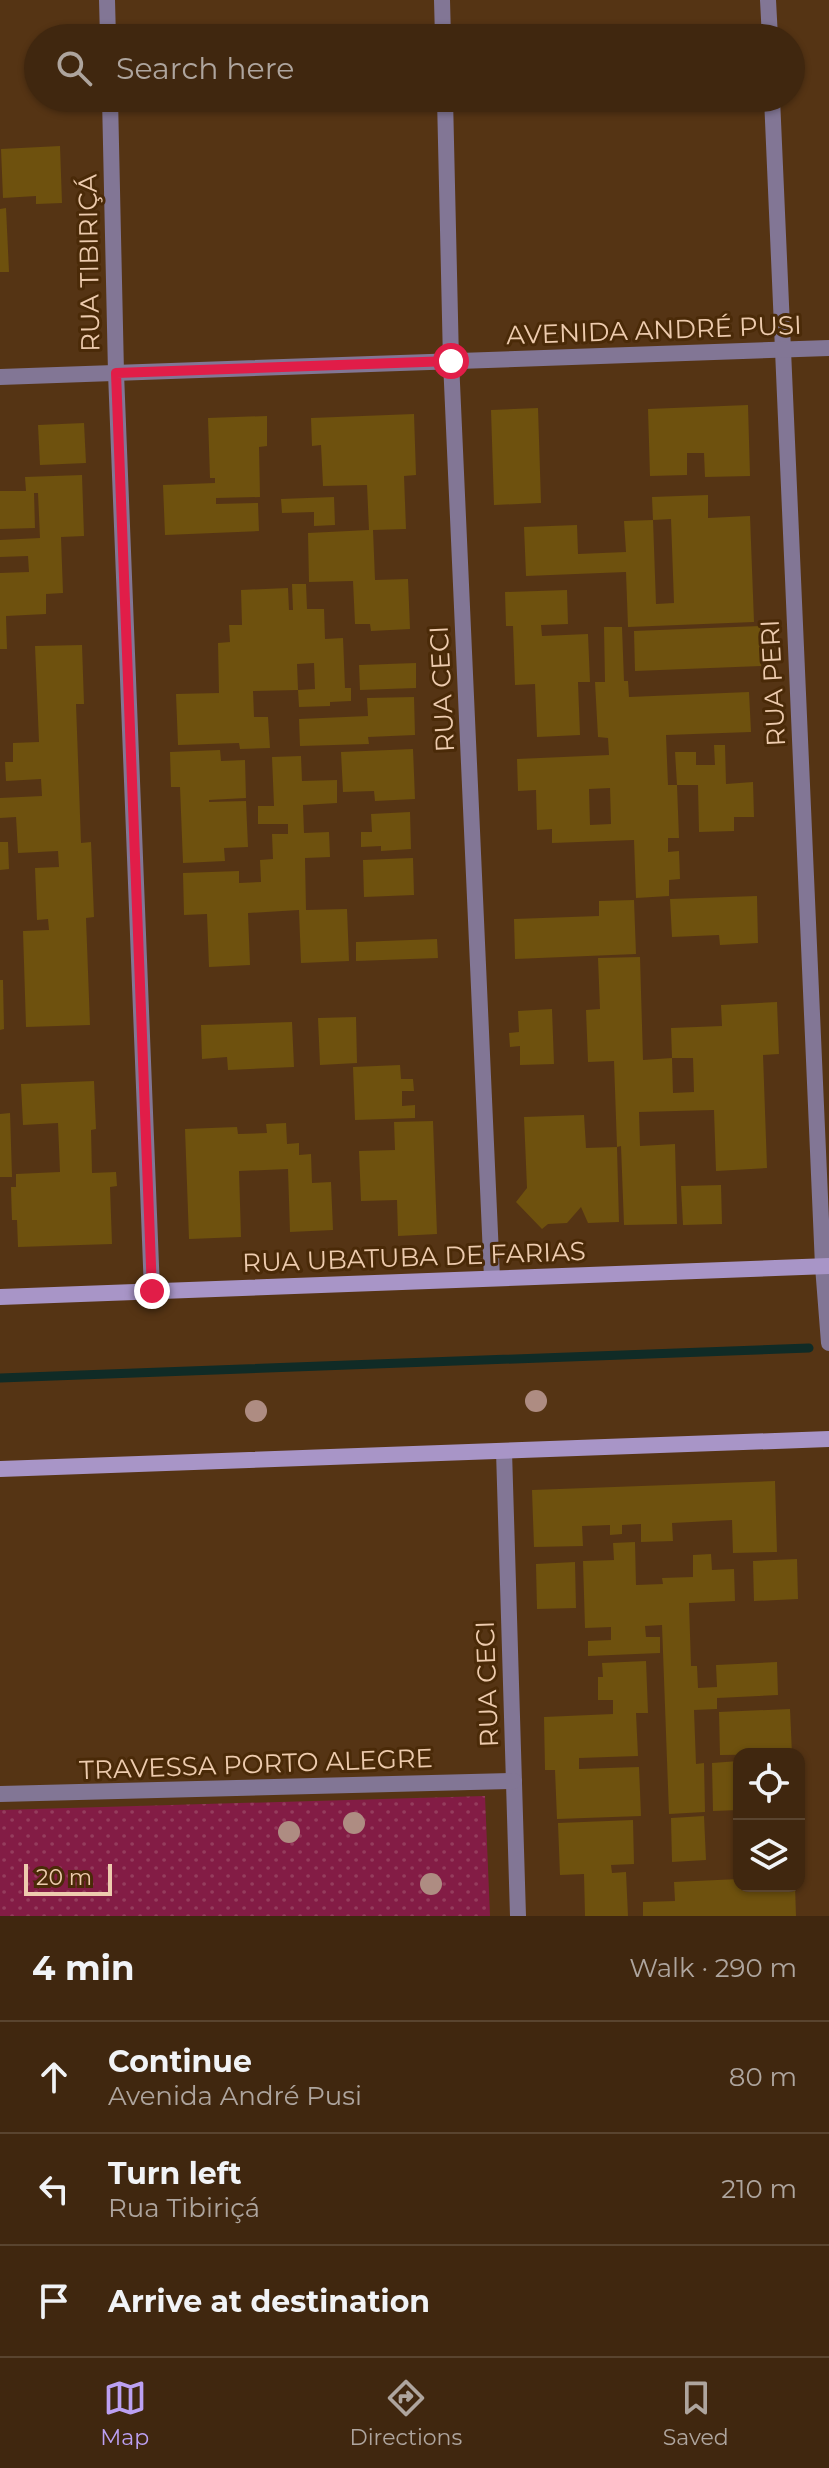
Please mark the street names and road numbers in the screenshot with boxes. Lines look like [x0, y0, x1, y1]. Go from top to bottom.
street label: RUA TIBIRIÇÁ [71, 173, 107, 352]
street label: AVENIDA ANDRÉ PUSI [506, 309, 802, 351]
street label: RUA PERI [754, 619, 792, 747]
street label: RUA CECI [423, 625, 461, 753]
street label: RUA UBATUBA DE FARIAS [242, 1235, 586, 1279]
street label: RUA CECI [469, 1620, 505, 1748]
street label: TRAVESSA PORTO ALEGRE [79, 1742, 433, 1786]

